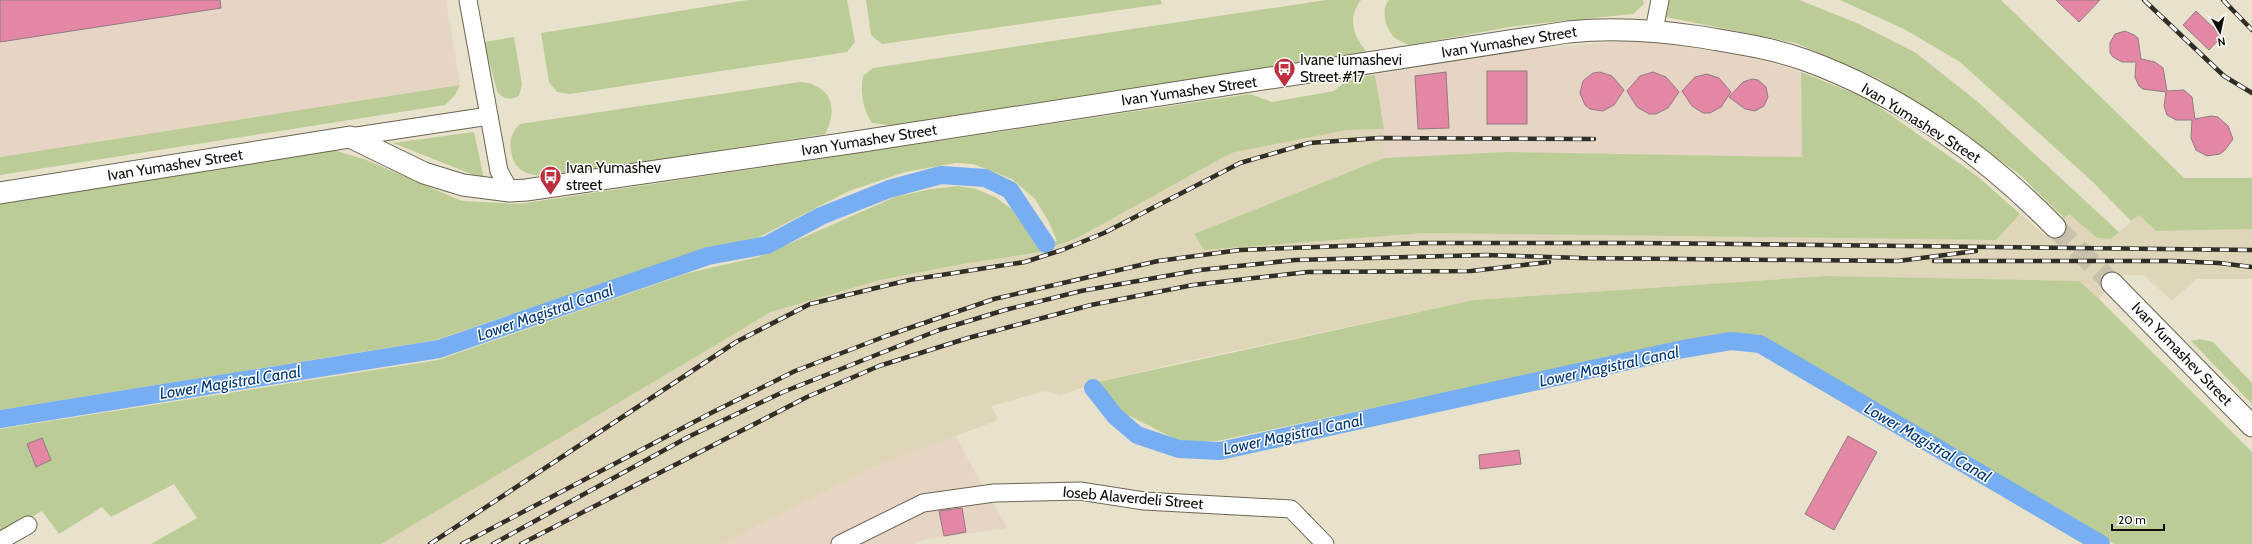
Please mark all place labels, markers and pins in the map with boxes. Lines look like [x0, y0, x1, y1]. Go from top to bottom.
place label: Ivane Iumashevi Street #17 [1300, 51, 1402, 86]
bus stop icon: Ivane Iumashevi Street #17 [1272, 56, 1298, 89]
place label: Ivan Yumashev street [566, 159, 662, 194]
bus stop icon: Ivan Yumashev street [538, 164, 564, 197]

